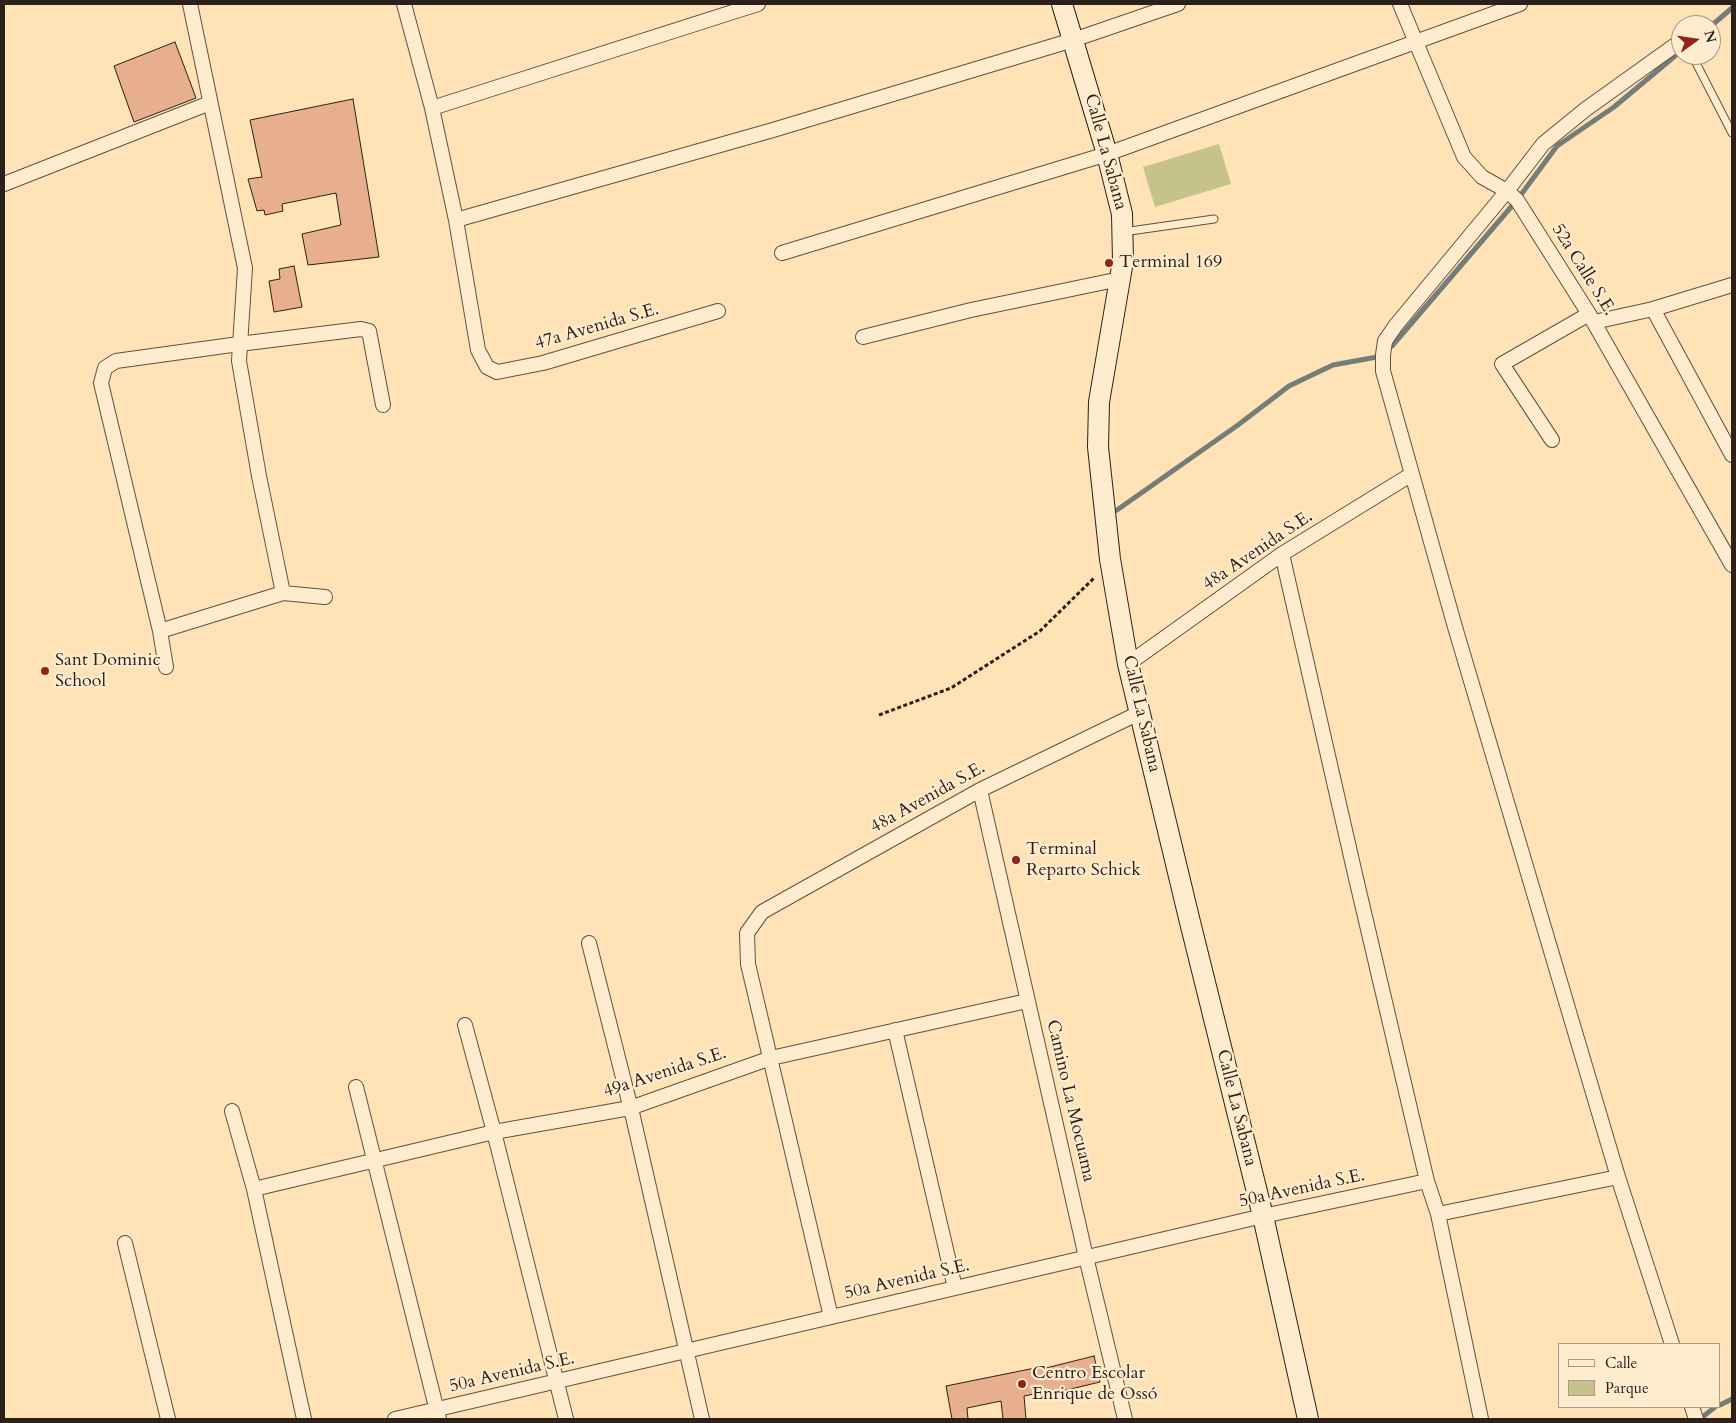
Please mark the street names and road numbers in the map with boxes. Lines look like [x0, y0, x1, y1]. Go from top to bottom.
street label: Calle La Sabana [1079, 92, 1131, 212]
street label: 52a Calle S.E. [1546, 220, 1620, 320]
street label: 47a Avenida S.E. [533, 299, 661, 355]
street label: 48a Avenida S.E. [1199, 506, 1317, 596]
street label: Calle La Sabana [1117, 653, 1165, 775]
street label: 48a Avenida S.E. [867, 758, 989, 838]
street label: Camino La Mocuama [1041, 1018, 1099, 1184]
street label: 49a Avenida S.E. [601, 1043, 729, 1103]
street label: Calle La Sabana [1211, 1047, 1261, 1169]
street label: 50a Avenida S.E. [1237, 1165, 1367, 1213]
street label: 50a Avenida S.E. [842, 1255, 972, 1305]
street label: 50a Avenida S.E. [447, 1348, 577, 1398]

